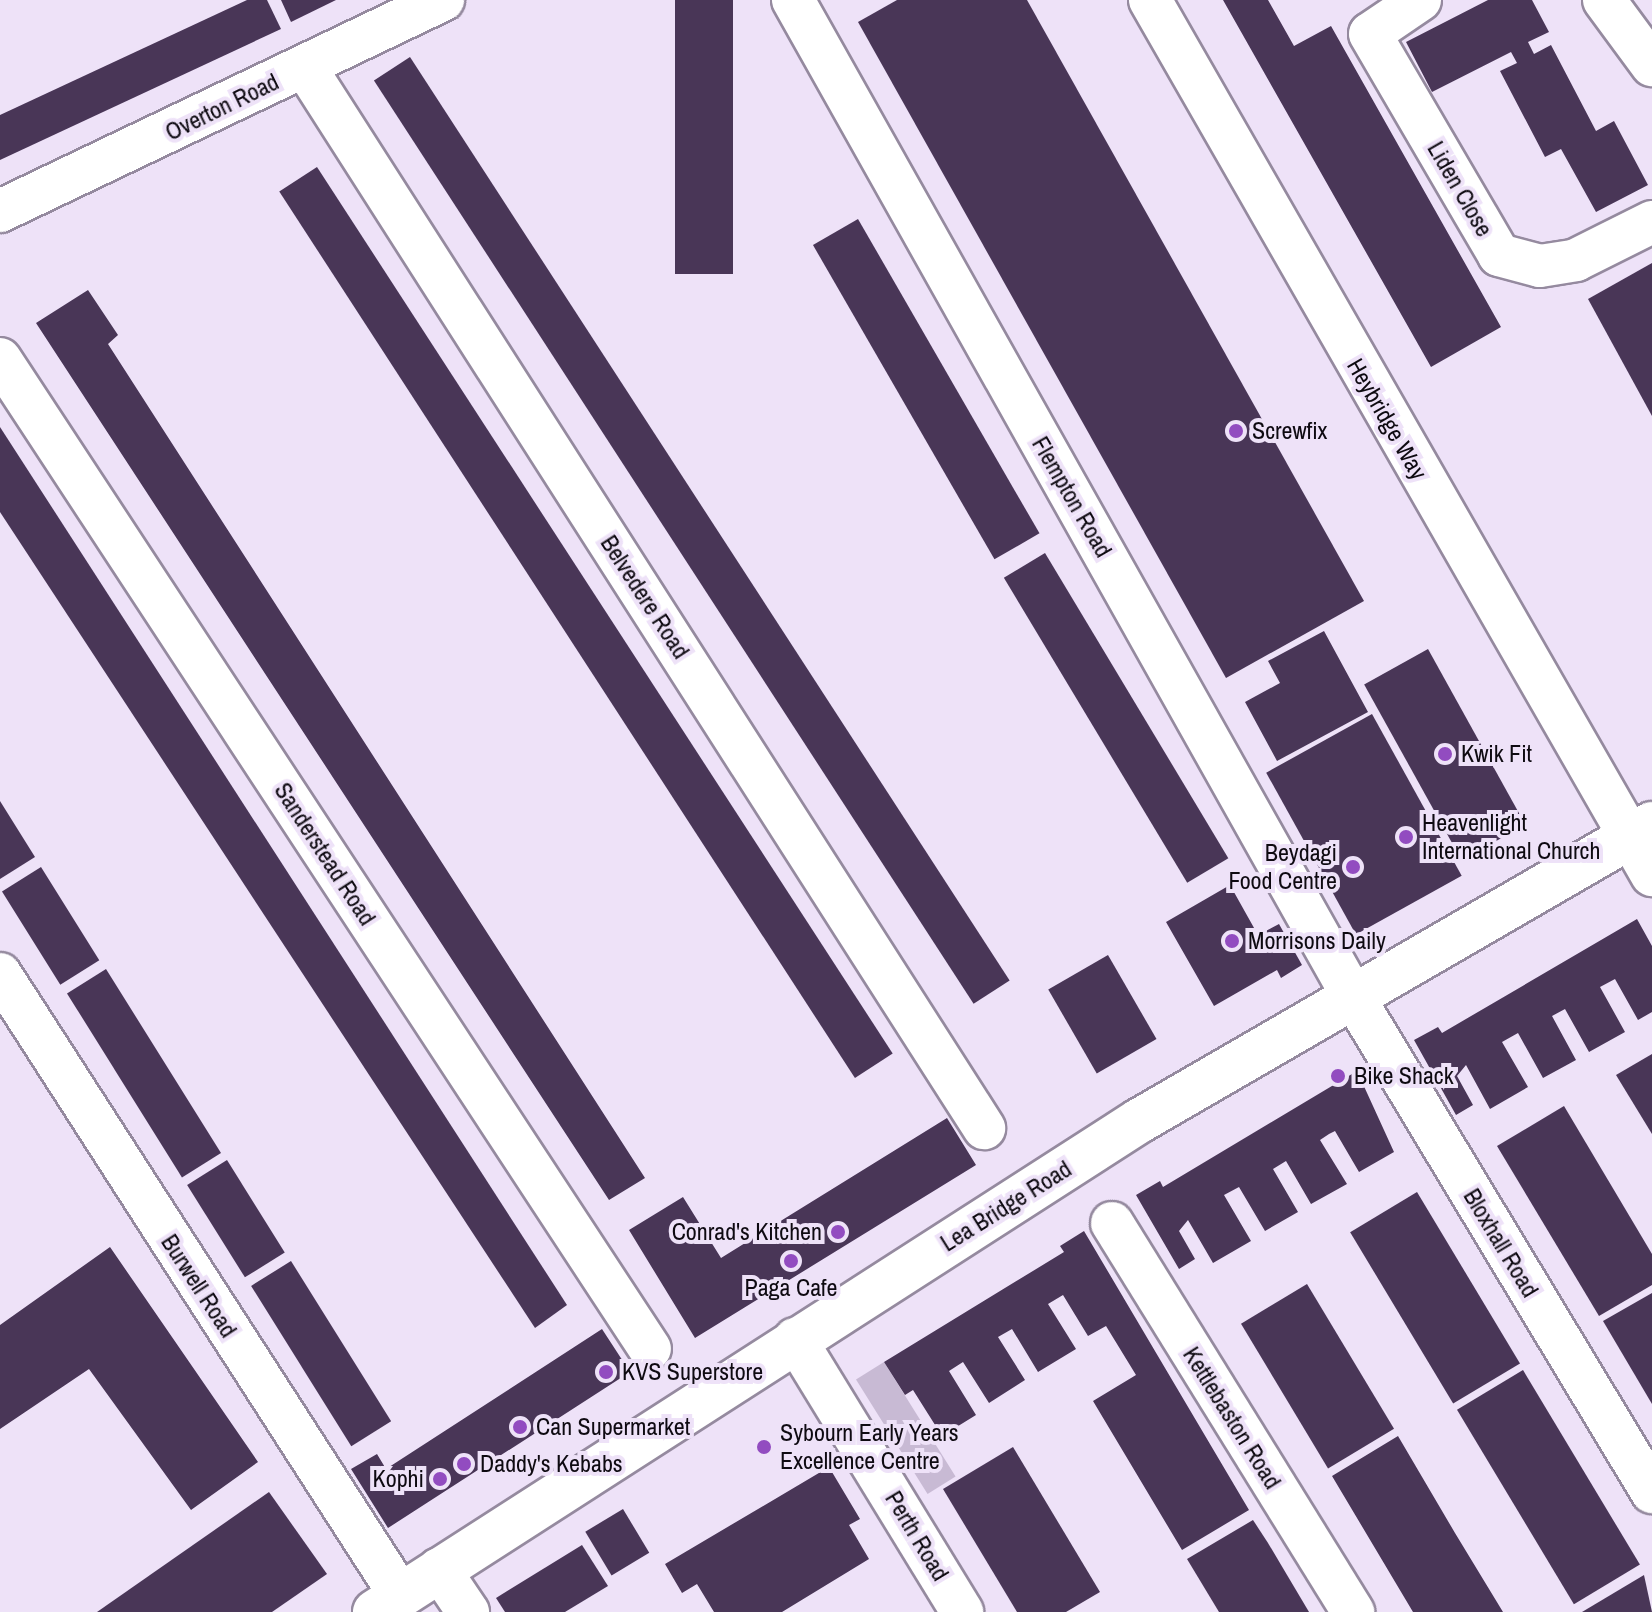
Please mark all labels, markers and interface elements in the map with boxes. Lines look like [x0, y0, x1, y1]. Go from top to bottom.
street label: Overton Road [161, 67, 283, 147]
street label: Liden Close [1421, 136, 1499, 242]
street label: Heybridge Way [1341, 353, 1433, 485]
place label: Screwfix [1252, 417, 1327, 445]
marker: Screwfix [1227, 422, 1245, 440]
street label: Flempton Road [1026, 432, 1118, 562]
street label: Belvedere Road [594, 530, 696, 664]
place label: Kwik Fit [1461, 740, 1532, 768]
marker: Kwik Fit [1436, 745, 1454, 763]
street label: Sanderstead Road [268, 777, 382, 931]
place label: Heavenlight International Church [1422, 809, 1600, 865]
marker: Heavenlight International Church [1397, 828, 1415, 846]
place label: Beydagi Food Centre [1229, 839, 1337, 895]
marker: Beydagi Food Centre [1344, 858, 1362, 876]
place label: Morrisons Daily [1248, 927, 1386, 955]
marker: Morrisons Daily [1223, 932, 1241, 950]
place label: Bike Shack [1354, 1062, 1454, 1090]
marker: Bike Shack [1329, 1067, 1347, 1085]
street label: Lea Bridge Road [935, 1154, 1077, 1258]
street label: Bloxhall Road [1457, 1184, 1545, 1302]
place label: Conrad's Kitchen [672, 1218, 822, 1246]
marker: Conrad's Kitchen [829, 1223, 847, 1241]
street label: Burwell Road [155, 1229, 243, 1343]
marker: Paga Cafe [782, 1252, 800, 1270]
place label: Paga Cafe [745, 1274, 837, 1302]
street label: Kettlebaston Road [1177, 1342, 1287, 1494]
place label: KVS Superstore [622, 1358, 763, 1386]
marker: KVS Superstore [597, 1363, 615, 1381]
place label: Can Supermarket [536, 1413, 690, 1441]
marker: Can Supermarket [511, 1418, 529, 1436]
place label: Sybourn Early Years Excellence Centre [780, 1419, 959, 1475]
marker: Sybourn Early Years Excellence Centre [755, 1438, 773, 1456]
place label: Daddy's Kebabs [480, 1450, 623, 1478]
marker: Daddy's Kebabs [455, 1455, 473, 1473]
place label: Kophi [373, 1465, 424, 1493]
marker: Kophi [431, 1470, 449, 1488]
street label: Perth Road [879, 1486, 955, 1586]

